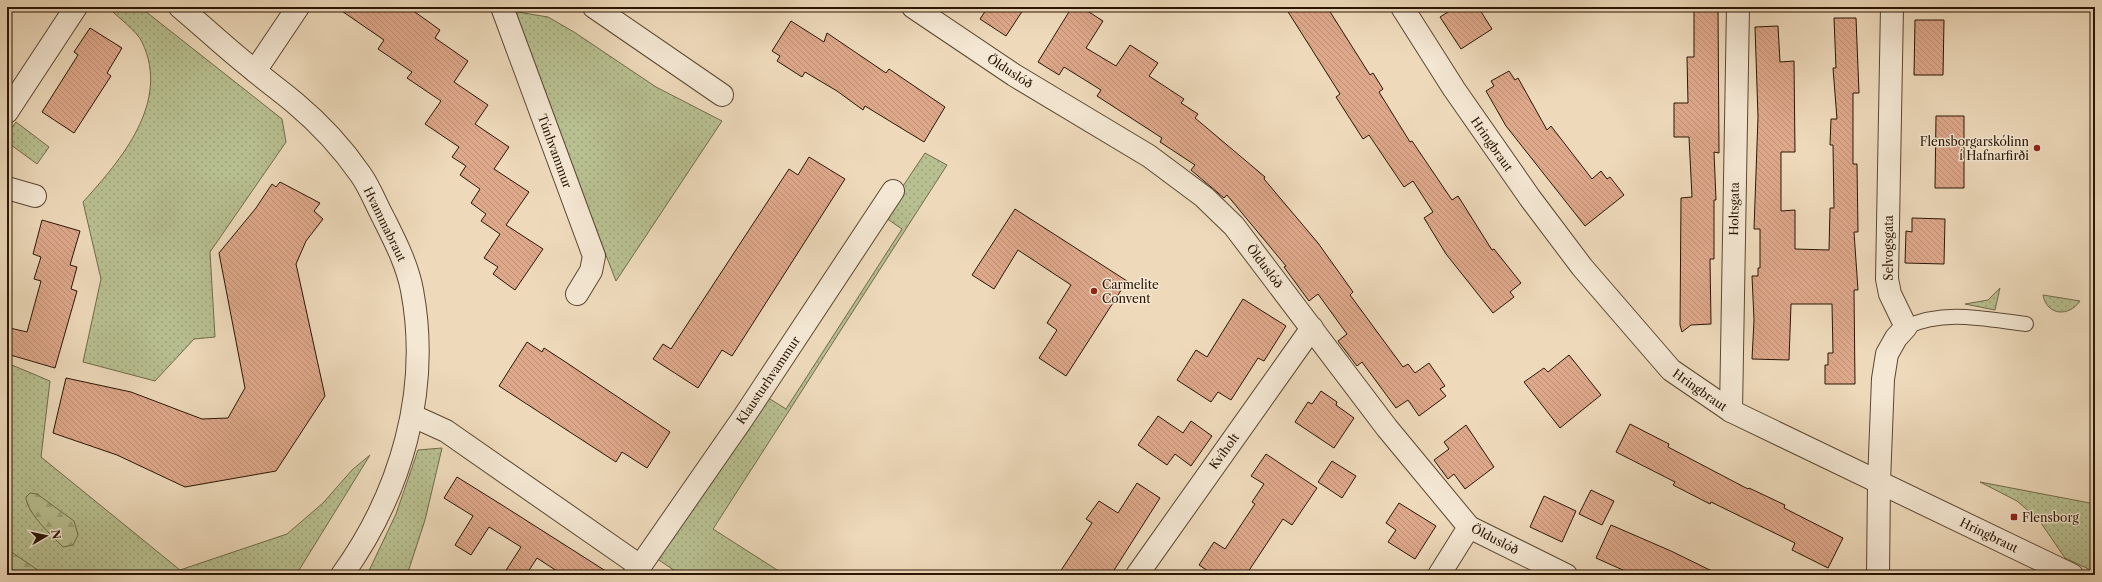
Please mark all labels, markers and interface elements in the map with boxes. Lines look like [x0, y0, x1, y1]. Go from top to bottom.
street label: Ölduslóð [984, 50, 1036, 91]
street label: Túnhvammur [535, 112, 575, 190]
street label: Hringbraut [1468, 114, 1517, 175]
place label: Flensborgarskólinn í Hafnarfirði [1920, 134, 2029, 163]
marker: Flensborgarskólinn í Hafnarfirði [2032, 143, 2042, 153]
street label: Holtsgata [1726, 181, 1742, 236]
street label: Hvammabraut [360, 184, 410, 265]
street label: Selvogsgata [1881, 215, 1896, 281]
street label: Ölduslóð [1244, 240, 1287, 291]
place label: Carmelite Convent [1102, 277, 1159, 306]
marker: Carmelite Convent [1089, 286, 1099, 296]
street label: Klausturhvammur [733, 333, 803, 427]
street label: Hringbraut [1670, 366, 1731, 415]
street label: Kvíholt [1206, 429, 1243, 472]
place label: Flensborg [2022, 510, 2079, 525]
marker: Flensborg [2009, 512, 2019, 522]
street label: Hringbraut [1957, 514, 2021, 556]
north arrow [26, 516, 66, 556]
street label: Ölduslóð [1469, 520, 1522, 557]
text: N [48, 529, 64, 541]

